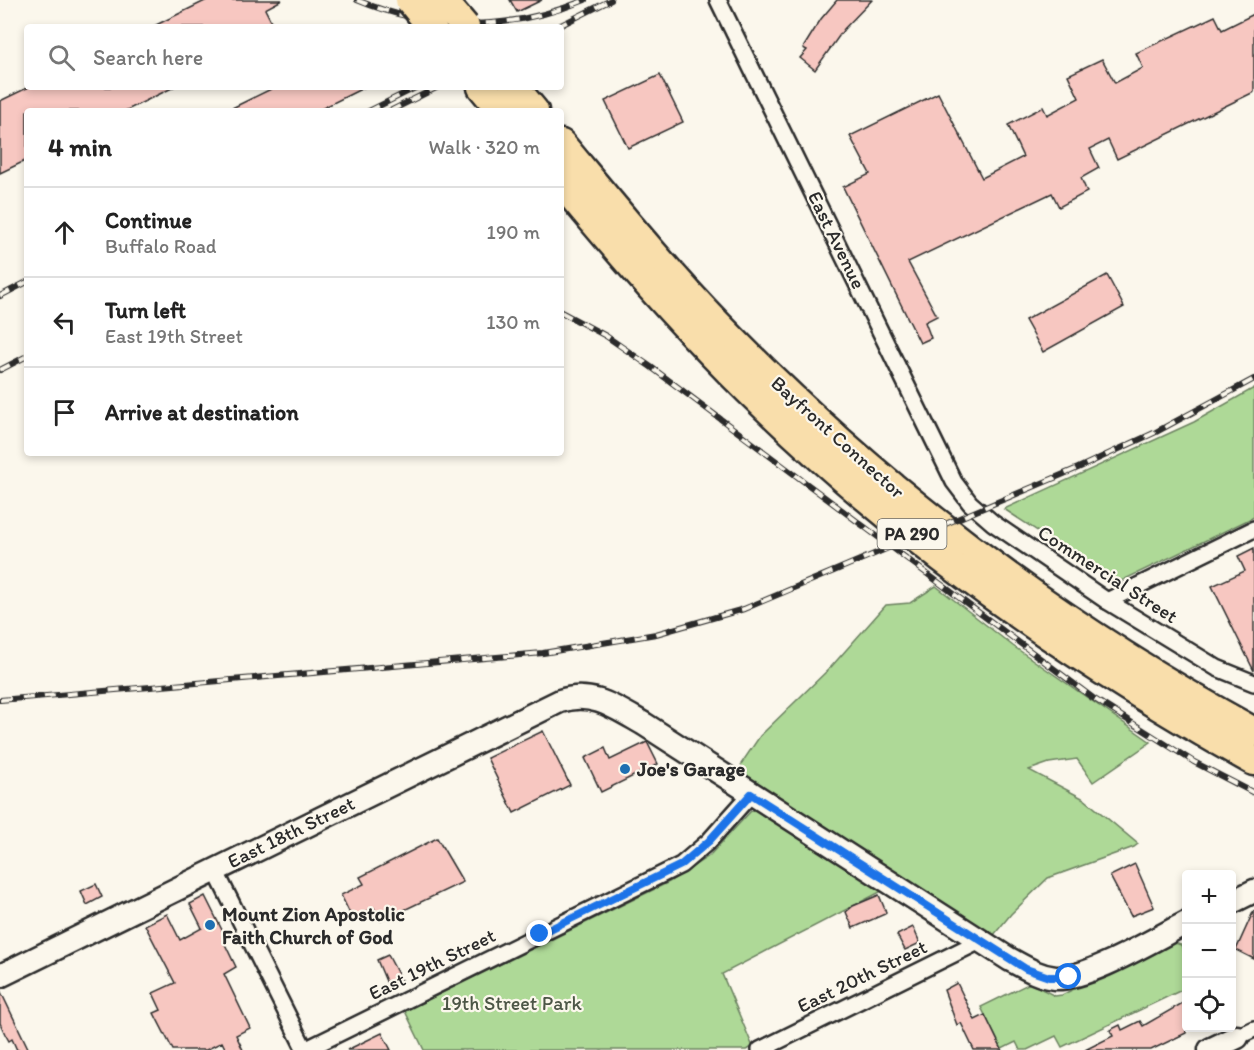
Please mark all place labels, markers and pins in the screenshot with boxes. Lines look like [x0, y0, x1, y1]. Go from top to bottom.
place label: Joe's Garage [636, 757, 746, 782]
marker: Joe's Garage [618, 762, 632, 776]
place label: Mount Zion Apostolic Faith Church of God [222, 902, 405, 949]
marker: Mount Zion Apostolic Faith Church of God [203, 918, 217, 932]

